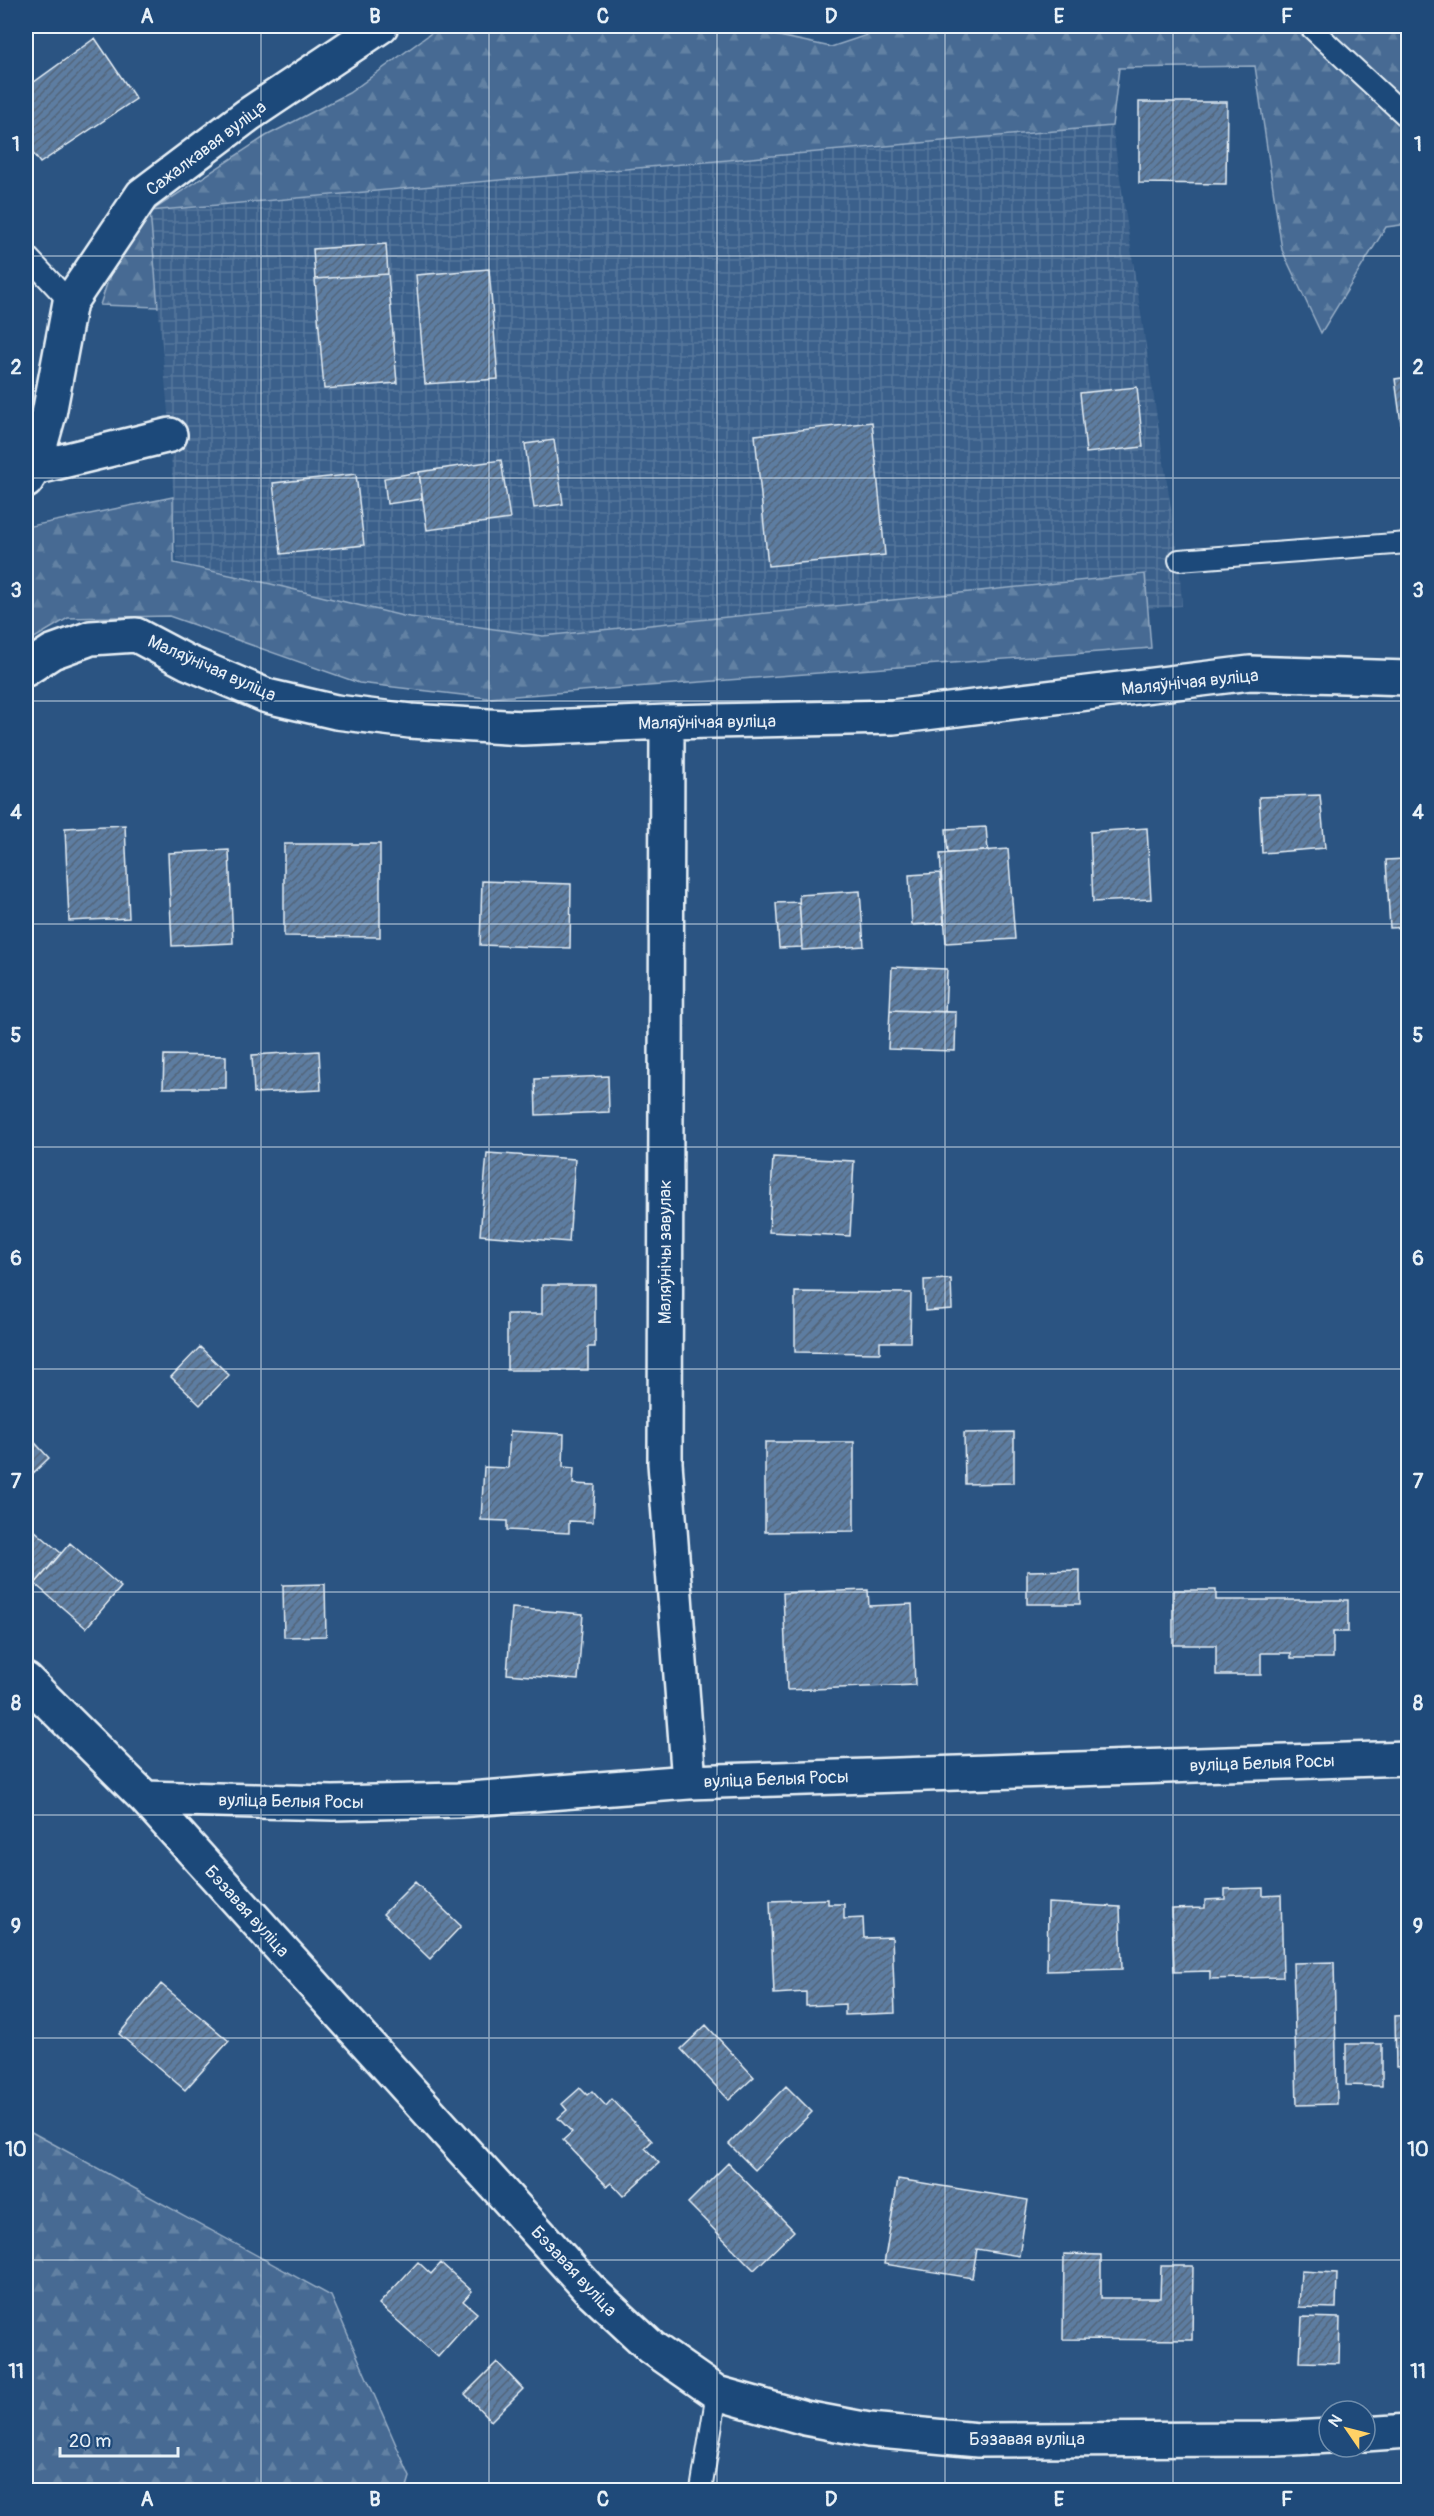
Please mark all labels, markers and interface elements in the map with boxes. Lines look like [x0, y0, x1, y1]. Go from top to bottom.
text: A [141, 4, 154, 29]
text: B [369, 4, 381, 29]
text: C [597, 4, 609, 29]
text: D [825, 4, 838, 29]
text: E [1054, 4, 1065, 29]
text: F [1281, 4, 1293, 29]
street label: Сажалкавая вуліца [141, 96, 271, 201]
text: 1 [12, 132, 20, 157]
text: 1 [1414, 132, 1422, 157]
text: 2 [10, 355, 22, 380]
text: 2 [1412, 355, 1424, 380]
text: 3 [10, 578, 22, 603]
text: 3 [1412, 578, 1424, 603]
street label: Маляўнічая вуліца [144, 630, 279, 707]
street label: Маляўнічая вуліца [1120, 664, 1260, 701]
street label: Маляўнічая вуліца [638, 710, 776, 735]
text: 4 [10, 800, 22, 825]
text: 4 [1412, 800, 1424, 825]
text: 5 [11, 1023, 22, 1048]
text: 5 [1413, 1023, 1424, 1048]
street label: Маляўнічы завулак [654, 1180, 677, 1324]
text: 6 [10, 1246, 22, 1271]
text: 6 [1412, 1246, 1424, 1271]
text: 7 [11, 1469, 22, 1494]
text: 7 [1413, 1469, 1424, 1494]
text: 8 [11, 1691, 21, 1716]
text: 8 [1413, 1691, 1423, 1716]
street label: вуліца Белыя Росы [1189, 1749, 1335, 1778]
street label: вуліца Белыя Росы [703, 1765, 849, 1794]
street label: вуліца Белыя Росы [218, 1789, 364, 1814]
street label: Бэзавая вуліца [199, 1861, 294, 1962]
text: 9 [11, 1914, 21, 1939]
text: 9 [1413, 1914, 1423, 1939]
text: 10 [5, 2137, 27, 2162]
text: 10 [1407, 2137, 1429, 2162]
street label: Бэзавая вуліца [526, 2221, 622, 2322]
text: 11 [8, 2359, 24, 2384]
text: 11 [1410, 2359, 1426, 2384]
north arrow [1317, 2399, 1377, 2459]
text: N [1324, 2411, 1347, 2431]
scale bar [60, 2420, 178, 2458]
street label: Бэзавая вуліца [969, 2428, 1085, 2451]
text: 20 m [69, 2430, 111, 2453]
text: A [141, 2487, 154, 2512]
text: B [369, 2487, 381, 2512]
text: C [597, 2487, 609, 2512]
text: D [825, 2487, 838, 2512]
text: E [1054, 2487, 1065, 2512]
text: F [1281, 2487, 1293, 2512]

